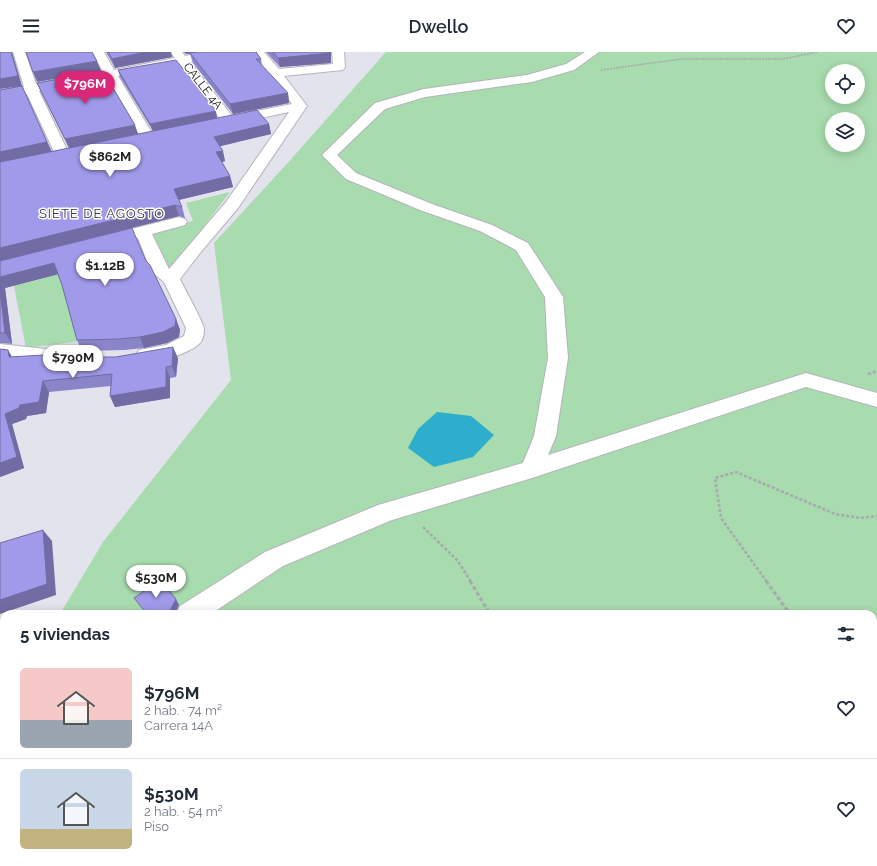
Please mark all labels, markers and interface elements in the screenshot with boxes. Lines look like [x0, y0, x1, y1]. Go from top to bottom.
icon: menu [20, 15, 42, 37]
icon: heart [835, 15, 857, 37]
text: Dwello [409, 16, 468, 37]
street label: CALLE 4A [180, 60, 226, 112]
map controls [825, 64, 865, 152]
button: locate [825, 64, 865, 104]
pin: $796M [57, 71, 113, 105]
text: $796M [64, 76, 106, 91]
button: layers [825, 112, 865, 152]
pin: $862M [82, 144, 138, 178]
text: $862M [89, 149, 131, 164]
district label: SIETE DE AGOSTO [39, 206, 165, 221]
pin: $1.12B [72, 253, 138, 287]
text: $1.12B [85, 258, 125, 273]
pin: $790M [45, 345, 101, 379]
text: $790M [52, 350, 94, 365]
pin: $530M [128, 565, 184, 599]
text: $530M [135, 570, 177, 585]
icon: filters [835, 623, 857, 645]
text: 5 viviendas [20, 624, 110, 644]
text: $796M [144, 683, 199, 703]
icon: home [52, 684, 100, 732]
icon: heart [835, 697, 857, 719]
text: 2 hab. · 74 m² [144, 703, 222, 718]
text: Carrera 14A [144, 718, 213, 733]
text: $530M [144, 784, 199, 804]
icon: home [52, 785, 100, 833]
icon: heart [835, 798, 857, 820]
text: 2 hab. · 54 m² [144, 804, 223, 819]
text: Piso [144, 819, 169, 834]

